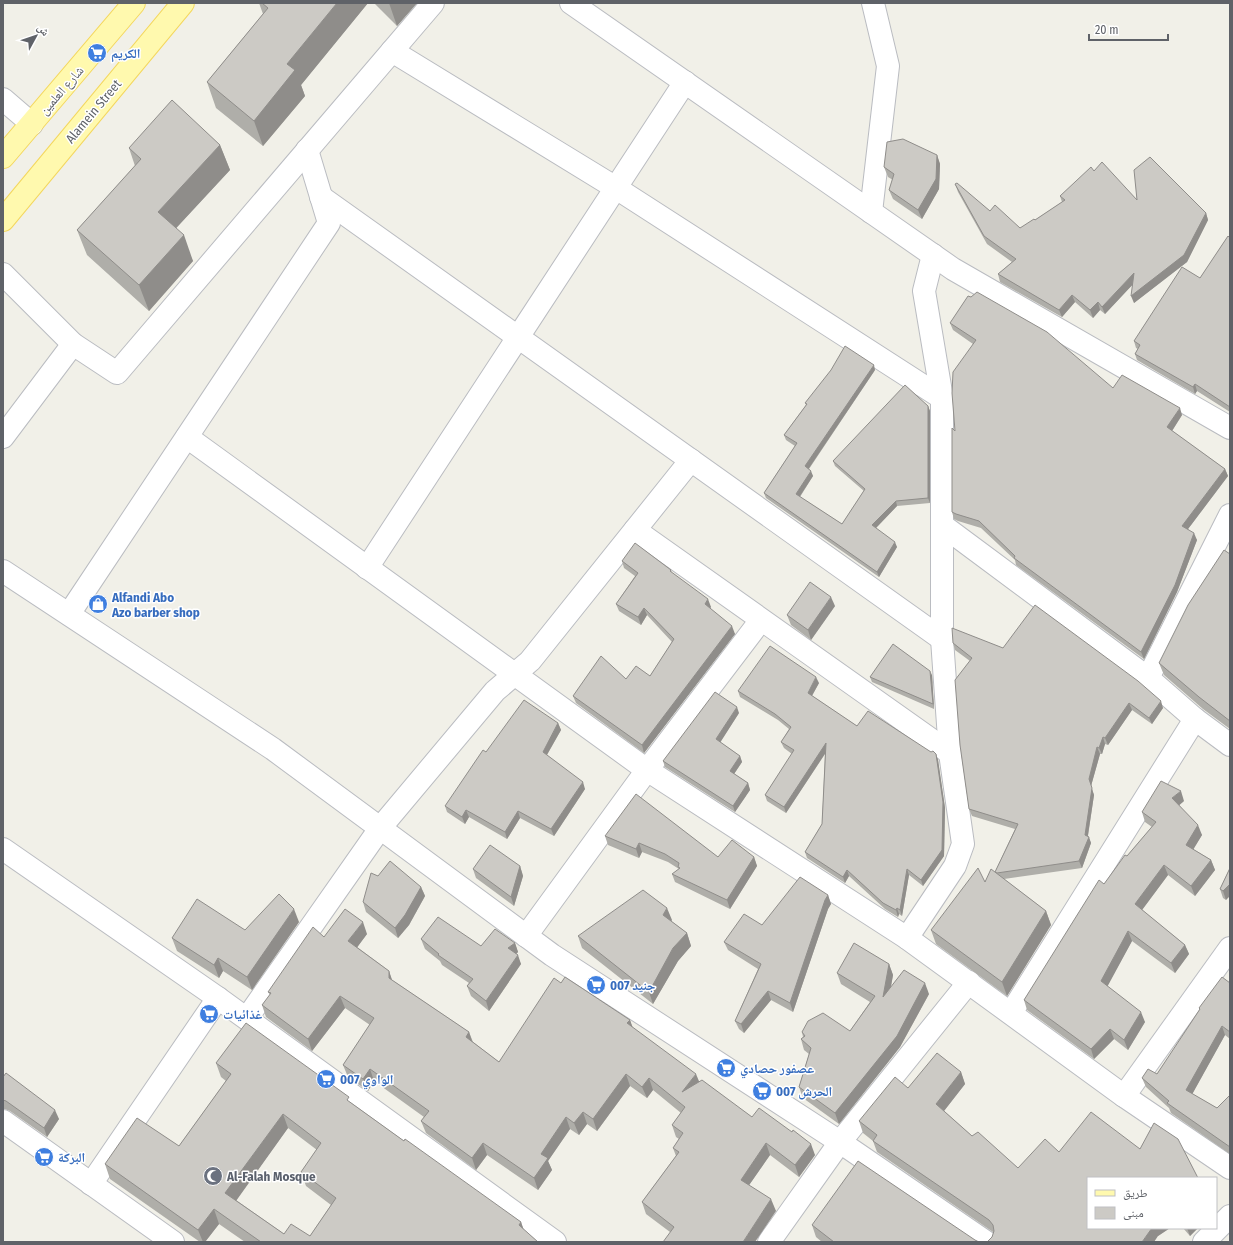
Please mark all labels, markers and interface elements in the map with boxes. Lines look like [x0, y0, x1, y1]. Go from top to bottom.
north arrow [16, 16, 56, 56]
scale bar [1089, 16, 1168, 42]
text: ش [34, 21, 52, 39]
text: 20 m [1095, 23, 1119, 37]
supermarket icon: الكريم [86, 42, 108, 64]
place label: الكريم [111, 46, 140, 63]
street label: شارع العلمين [36, 63, 88, 119]
street label: Alamein Street [63, 76, 125, 146]
place label: Alfandi Abo Azo barber shop [111, 590, 200, 620]
shop icon: Alfandi Abo Azo barber shop [87, 593, 109, 615]
supermarket icon: جنيد 007 [585, 974, 607, 996]
place label: جنيد 007 [610, 978, 655, 993]
supermarket icon: غذائيات [198, 1003, 220, 1025]
place label: غذائيات [223, 1007, 262, 1022]
supermarket icon: عصفور حصادي [715, 1057, 737, 1079]
place label: عصفور حصادي [740, 1061, 814, 1079]
supermarket icon: الواوي 007 [315, 1068, 337, 1090]
place label: الواوي 007 [340, 1072, 394, 1090]
supermarket icon: الحرش 007 [751, 1080, 773, 1102]
place label: الحرش 007 [776, 1084, 832, 1100]
supermarket icon: البركة [33, 1146, 55, 1168]
place label: البركة [58, 1150, 85, 1165]
mosque icon: Al-Falah Mosque [202, 1165, 224, 1187]
place label: Al-Falah Mosque [226, 1169, 316, 1184]
legend [1087, 1177, 1217, 1229]
text: طريق [1123, 1186, 1148, 1200]
text: مبنى [1123, 1206, 1144, 1220]

